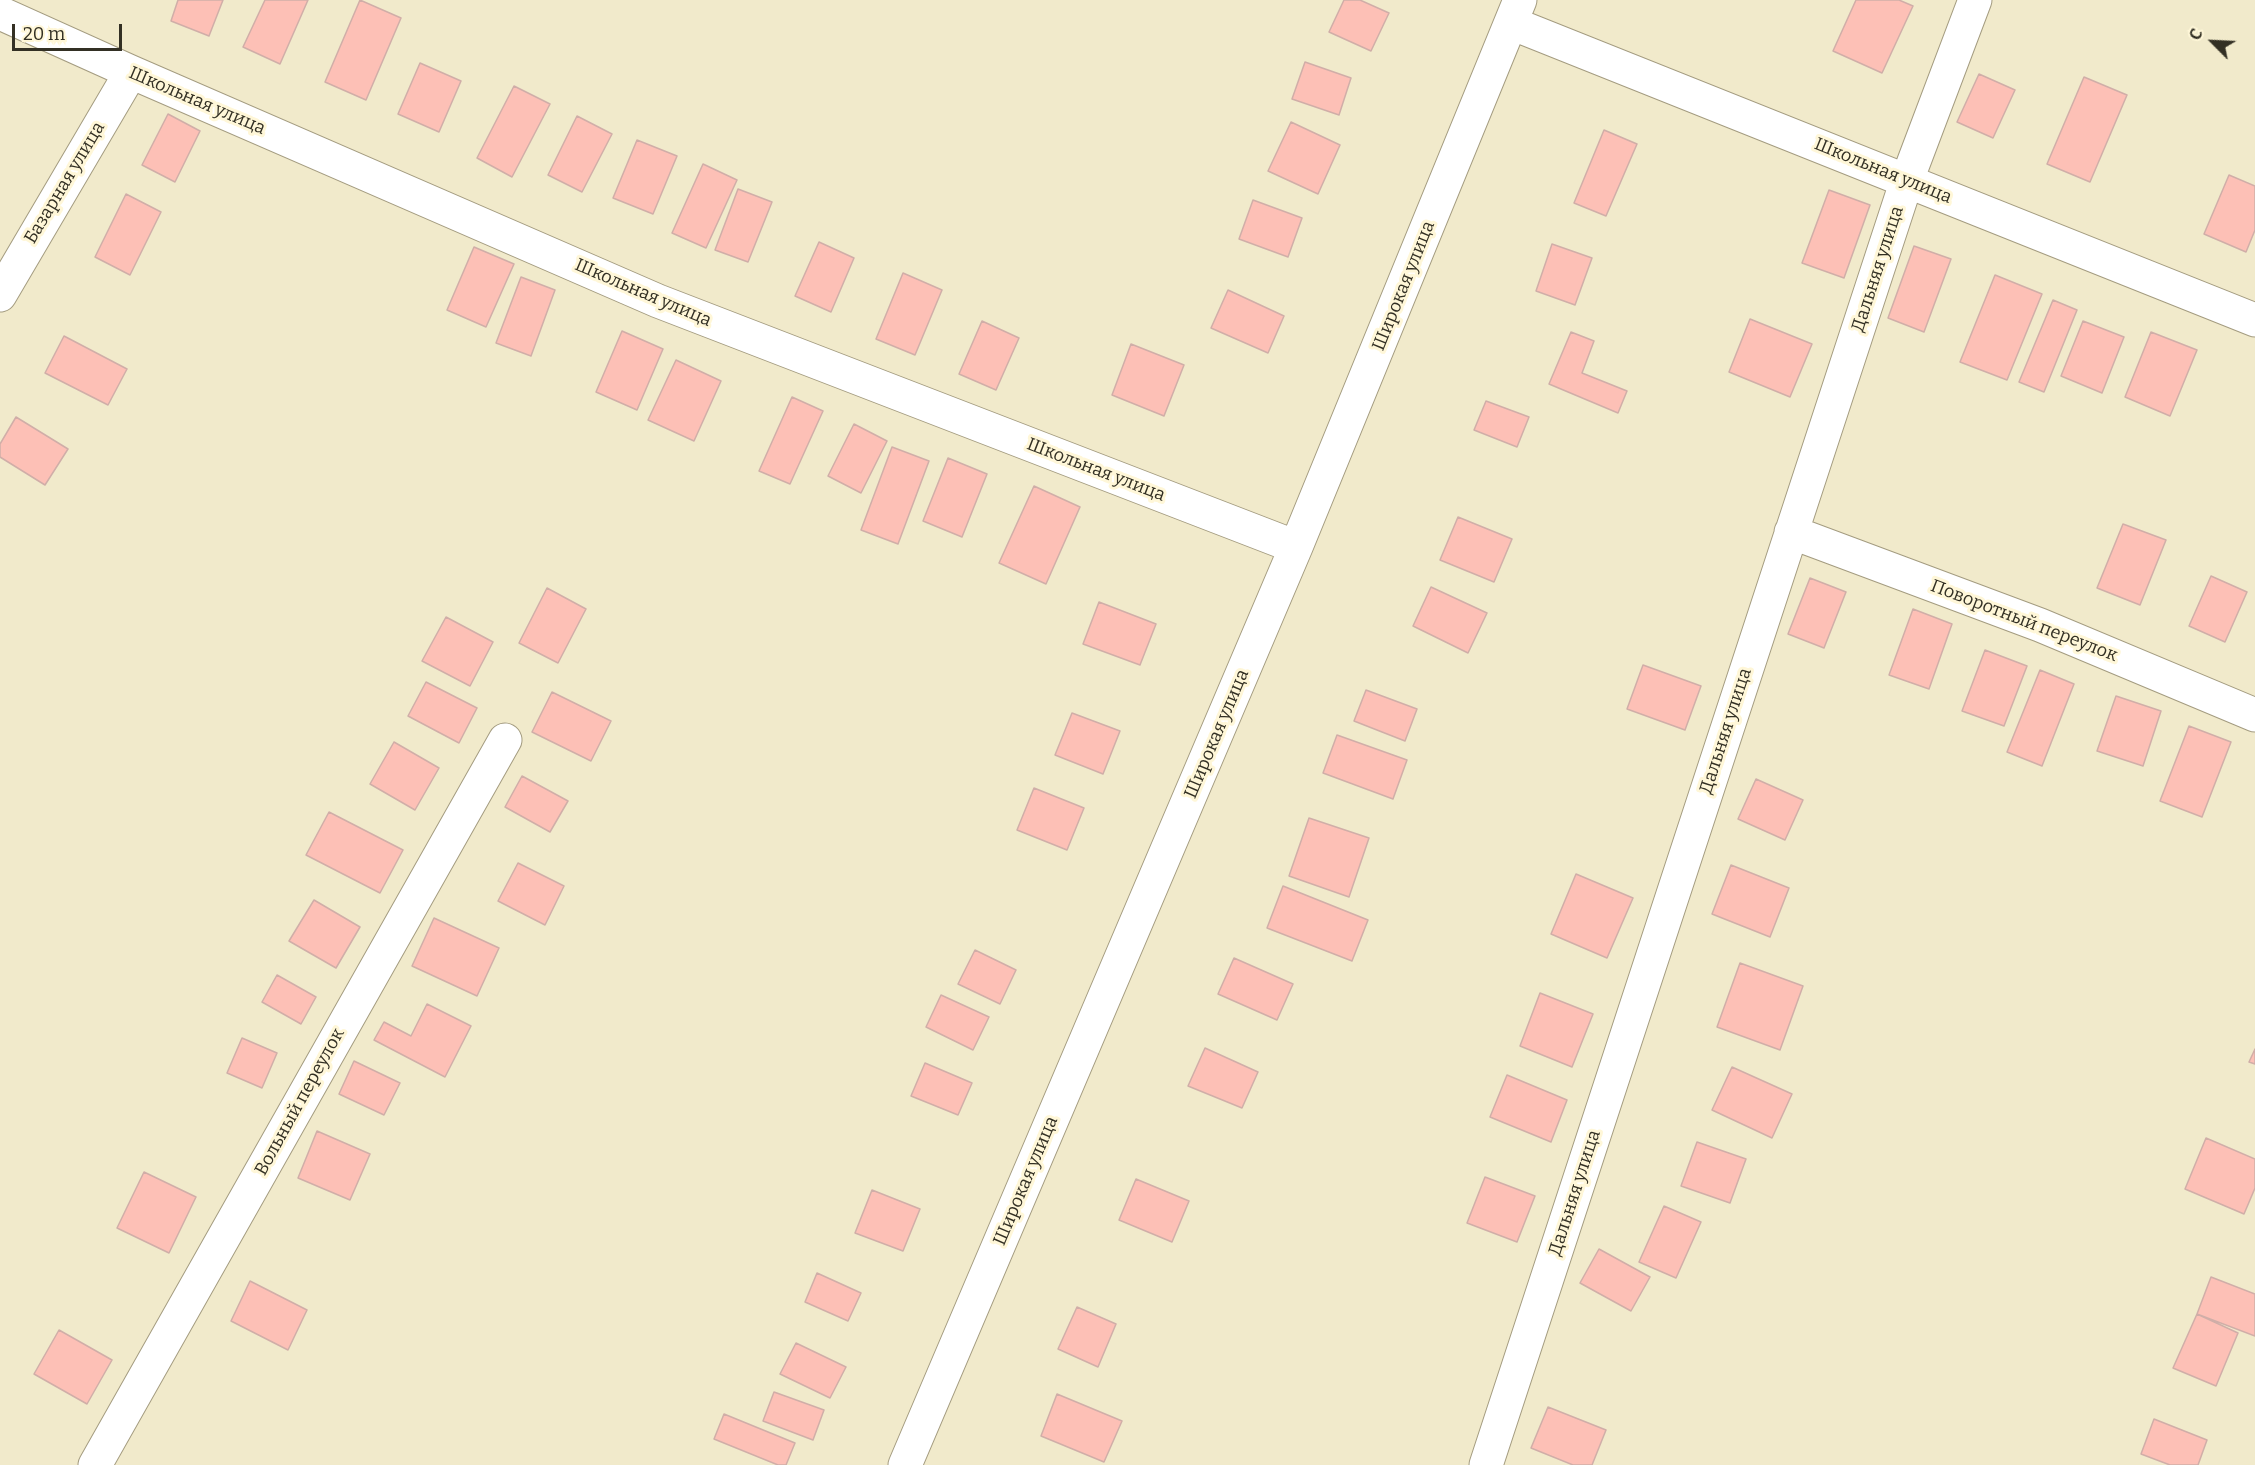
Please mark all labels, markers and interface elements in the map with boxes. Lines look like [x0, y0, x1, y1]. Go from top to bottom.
scale bar [15, 12, 124, 50]
north arrow [2183, 12, 2243, 72]
text: 20 m [23, 23, 65, 45]
text: С [2185, 26, 2207, 43]
street label: Школьная улица [125, 62, 269, 140]
street label: Базарная улица [20, 118, 110, 248]
street label: Школьная улица [1811, 134, 1955, 208]
street label: Дальняя улица [1848, 204, 1908, 334]
street label: Широкая улица [1368, 218, 1440, 354]
street label: Школьная улица [571, 254, 715, 332]
street label: Школьная улица [1024, 434, 1168, 506]
street label: Поворотный переулок [1928, 575, 2120, 667]
street label: Широкая улица [1180, 666, 1254, 802]
street label: Дальняя улица [1696, 666, 1756, 796]
street label: Вольный переулок [251, 1025, 349, 1179]
street label: Широкая улица [989, 1113, 1063, 1249]
street label: Дальняя улица [1545, 1128, 1605, 1258]

